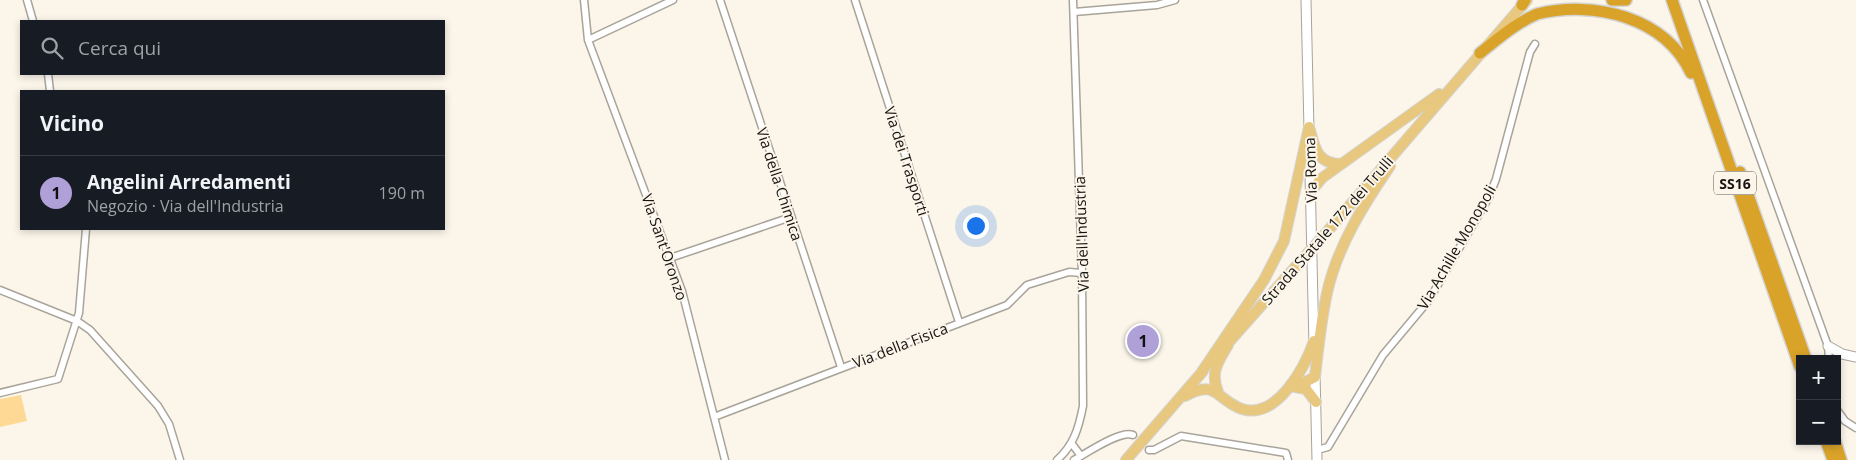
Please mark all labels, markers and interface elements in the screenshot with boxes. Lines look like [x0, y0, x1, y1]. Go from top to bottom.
search box [20, 20, 445, 75]
icon: search [38, 34, 66, 62]
text: Cerca qui [78, 35, 161, 61]
street label: Via dei Trasporti [880, 104, 934, 218]
text: Vicino [40, 109, 104, 137]
street label: Via della Chimica [752, 125, 808, 243]
street label: Via Roma [1299, 137, 1321, 203]
street label: Strada Statale 172 dei Trulli [1257, 151, 1397, 309]
text: Angelini Arredamenti [87, 169, 291, 195]
road number: SS16 [1714, 172, 1756, 194]
street label: Via dell'Industria [1069, 176, 1093, 292]
street label: Via Achille Monopoli [1412, 181, 1500, 313]
text: 1 [51, 182, 61, 204]
text: 190 m [379, 182, 425, 204]
street label: Via Sant'Oronzo [637, 191, 693, 303]
text: Negozio · Via dell'Industria [87, 195, 284, 217]
your location [963, 213, 989, 239]
street label: Via della Fisica [850, 318, 950, 372]
pin: 1 [1127, 322, 1159, 360]
map controls [1796, 355, 1841, 445]
button: + [1796, 355, 1841, 400]
button: − [1796, 400, 1841, 445]

